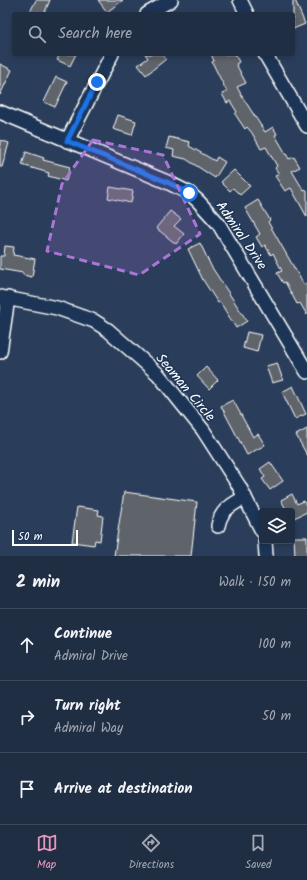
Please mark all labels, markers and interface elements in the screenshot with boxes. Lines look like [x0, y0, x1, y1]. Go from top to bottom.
search box [12, 12, 295, 56]
text: Search here [58, 22, 132, 46]
icon: search [26, 23, 48, 45]
route end [88, 73, 106, 91]
route start [180, 184, 198, 202]
street label: Admiral Drive [210, 196, 273, 275]
street label: Seaman Circle [150, 349, 221, 427]
map controls [259, 508, 295, 544]
button: layers [259, 508, 295, 544]
scale bar [12, 528, 78, 547]
text: 50 m [18, 528, 43, 546]
text: 2 min [16, 569, 60, 596]
text: Walk · 150 m [219, 572, 291, 593]
text: Continue [54, 622, 112, 646]
icon: ahead [16, 634, 38, 656]
text: 100 m [258, 634, 291, 655]
text: Admiral Drive [54, 646, 128, 667]
text: Turn right [54, 694, 121, 718]
icon: right [16, 706, 38, 728]
text: 50 m [262, 706, 291, 727]
text: Admiral Way [54, 718, 123, 739]
text: Arrive at destination [54, 777, 193, 801]
icon: arrive [16, 778, 38, 800]
tab: Map [36, 832, 58, 874]
tab: Directions [129, 832, 174, 874]
tab: Saved [245, 832, 271, 874]

